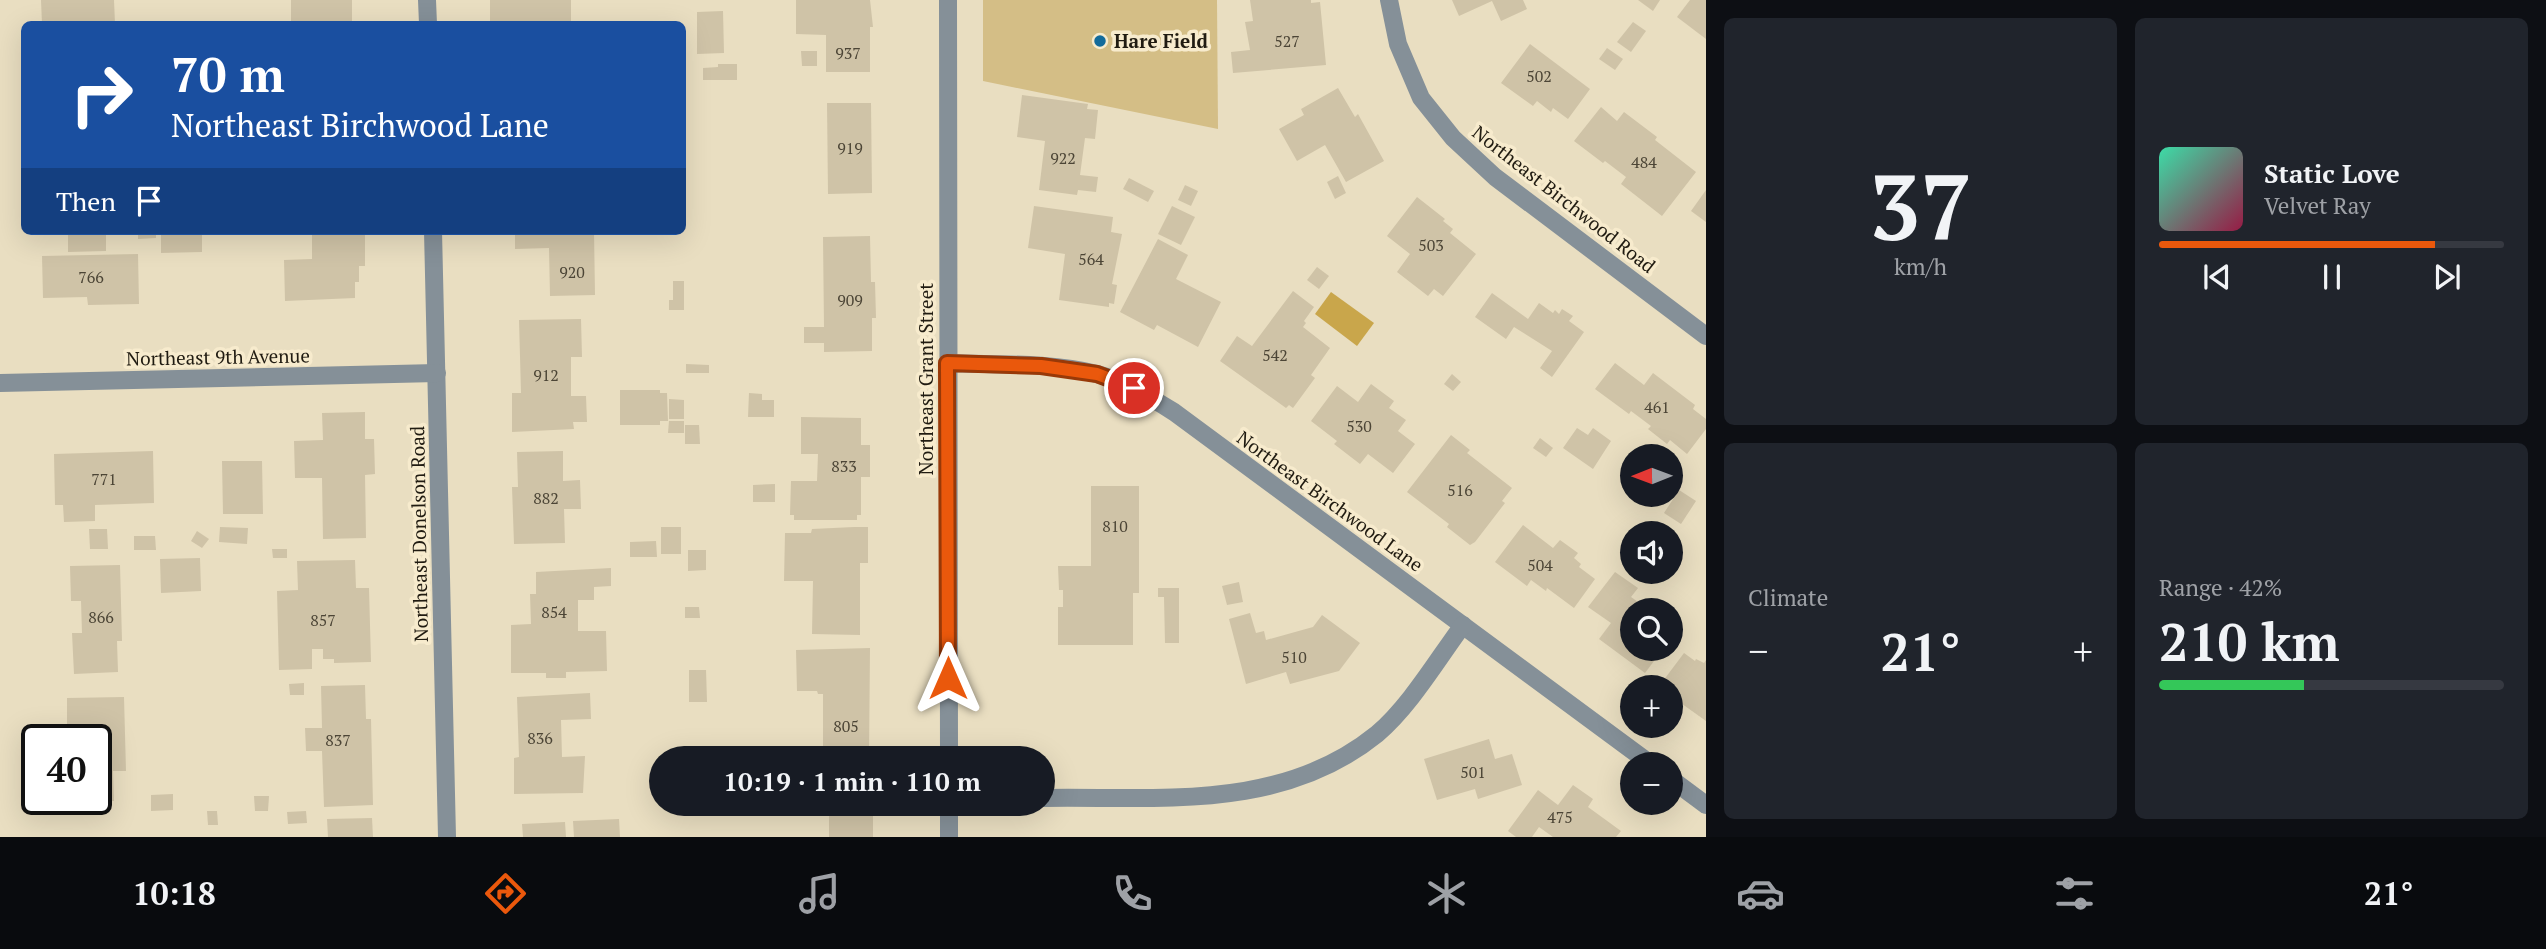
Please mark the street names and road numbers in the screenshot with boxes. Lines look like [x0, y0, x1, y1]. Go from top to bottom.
street label: Northeast Birchwood Road [1468, 119, 1661, 278]
street label: Northeast Grant Street [913, 283, 938, 475]
street label: Northeast 9th Avenue [126, 342, 310, 371]
street label: Northeast Donelson Road [404, 425, 433, 642]
street label: Northeast Birchwood Lane [1232, 425, 1428, 577]

